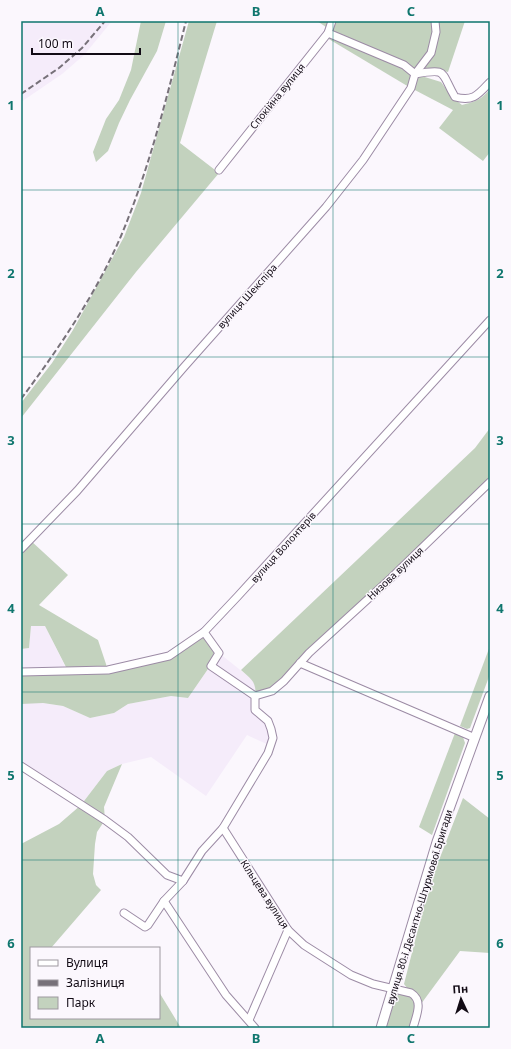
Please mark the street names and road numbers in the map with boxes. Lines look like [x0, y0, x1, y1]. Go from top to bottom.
street label: Спокійна вулиця [246, 60, 308, 132]
street label: вулиця Шекспіра [214, 261, 280, 331]
street label: вулиця Волонтерів [247, 508, 319, 586]
street label: Низова вулиця [364, 543, 426, 603]
street label: вулиця 80-ї Десантно-Штурмової Бригади [383, 808, 455, 1006]
street label: Кільцева вулиця [237, 857, 293, 931]

